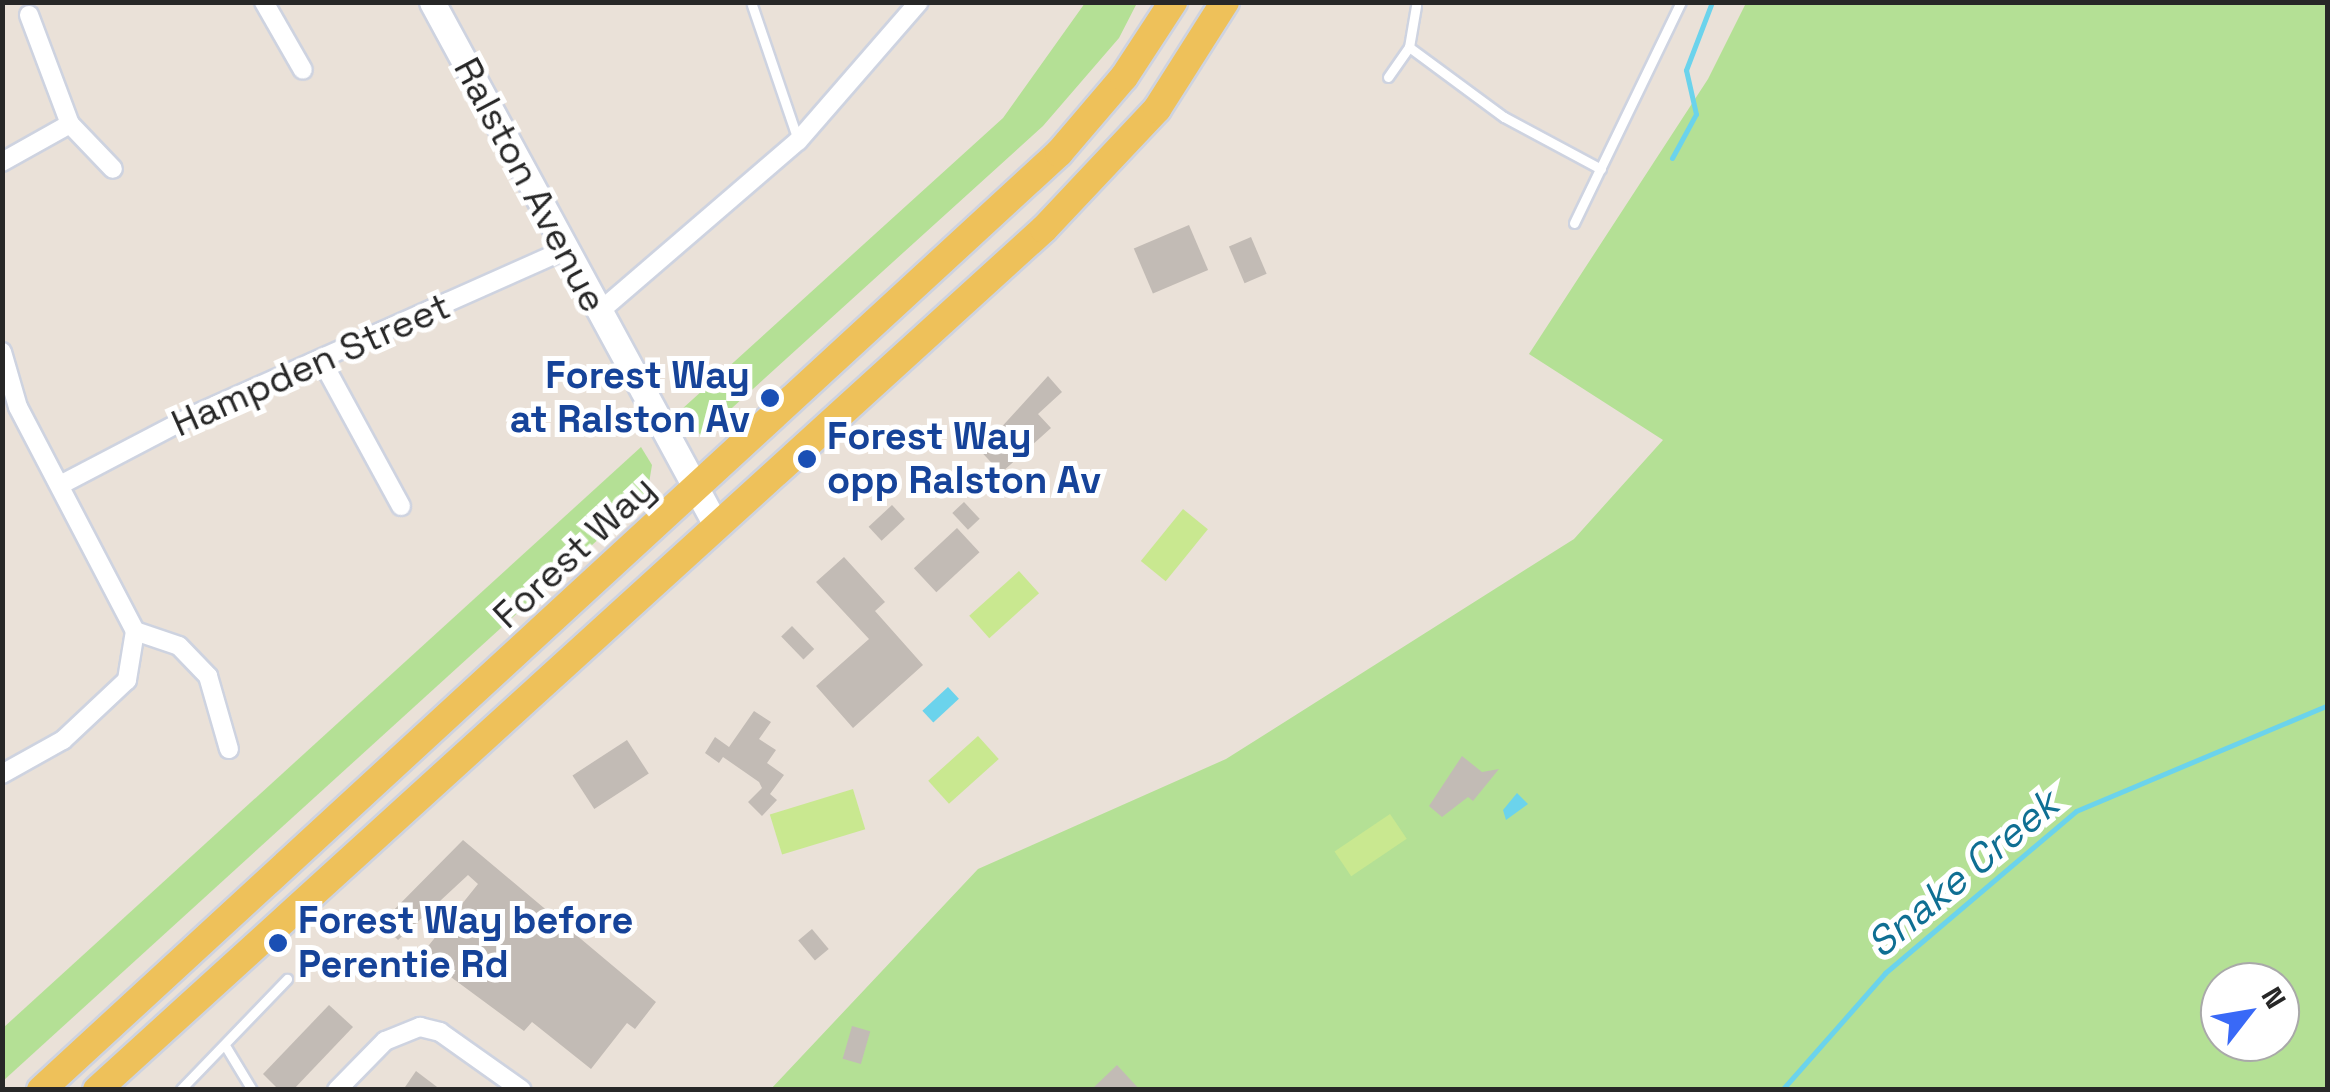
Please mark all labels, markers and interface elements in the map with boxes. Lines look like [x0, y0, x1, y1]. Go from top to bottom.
street label: Ralston Avenue [444, 50, 616, 320]
street label: Hampden Street [165, 283, 457, 447]
place label: Forest Way at Ralston Av [509, 353, 750, 442]
marker: Forest Way at Ralston Av [759, 387, 781, 409]
place label: Forest Way opp Ralston Av [827, 414, 1102, 504]
marker: Forest Way opp Ralston Av [796, 448, 818, 470]
street label: Forest Way [484, 466, 664, 638]
water label: Snake Creek [1857, 780, 2069, 968]
place label: Forest Way before Perentie Rd [298, 898, 634, 988]
marker: Forest Way before Perentie Rd [267, 932, 289, 954]
north arrow [2200, 962, 2300, 1062]
text: N [2254, 980, 2294, 1015]

